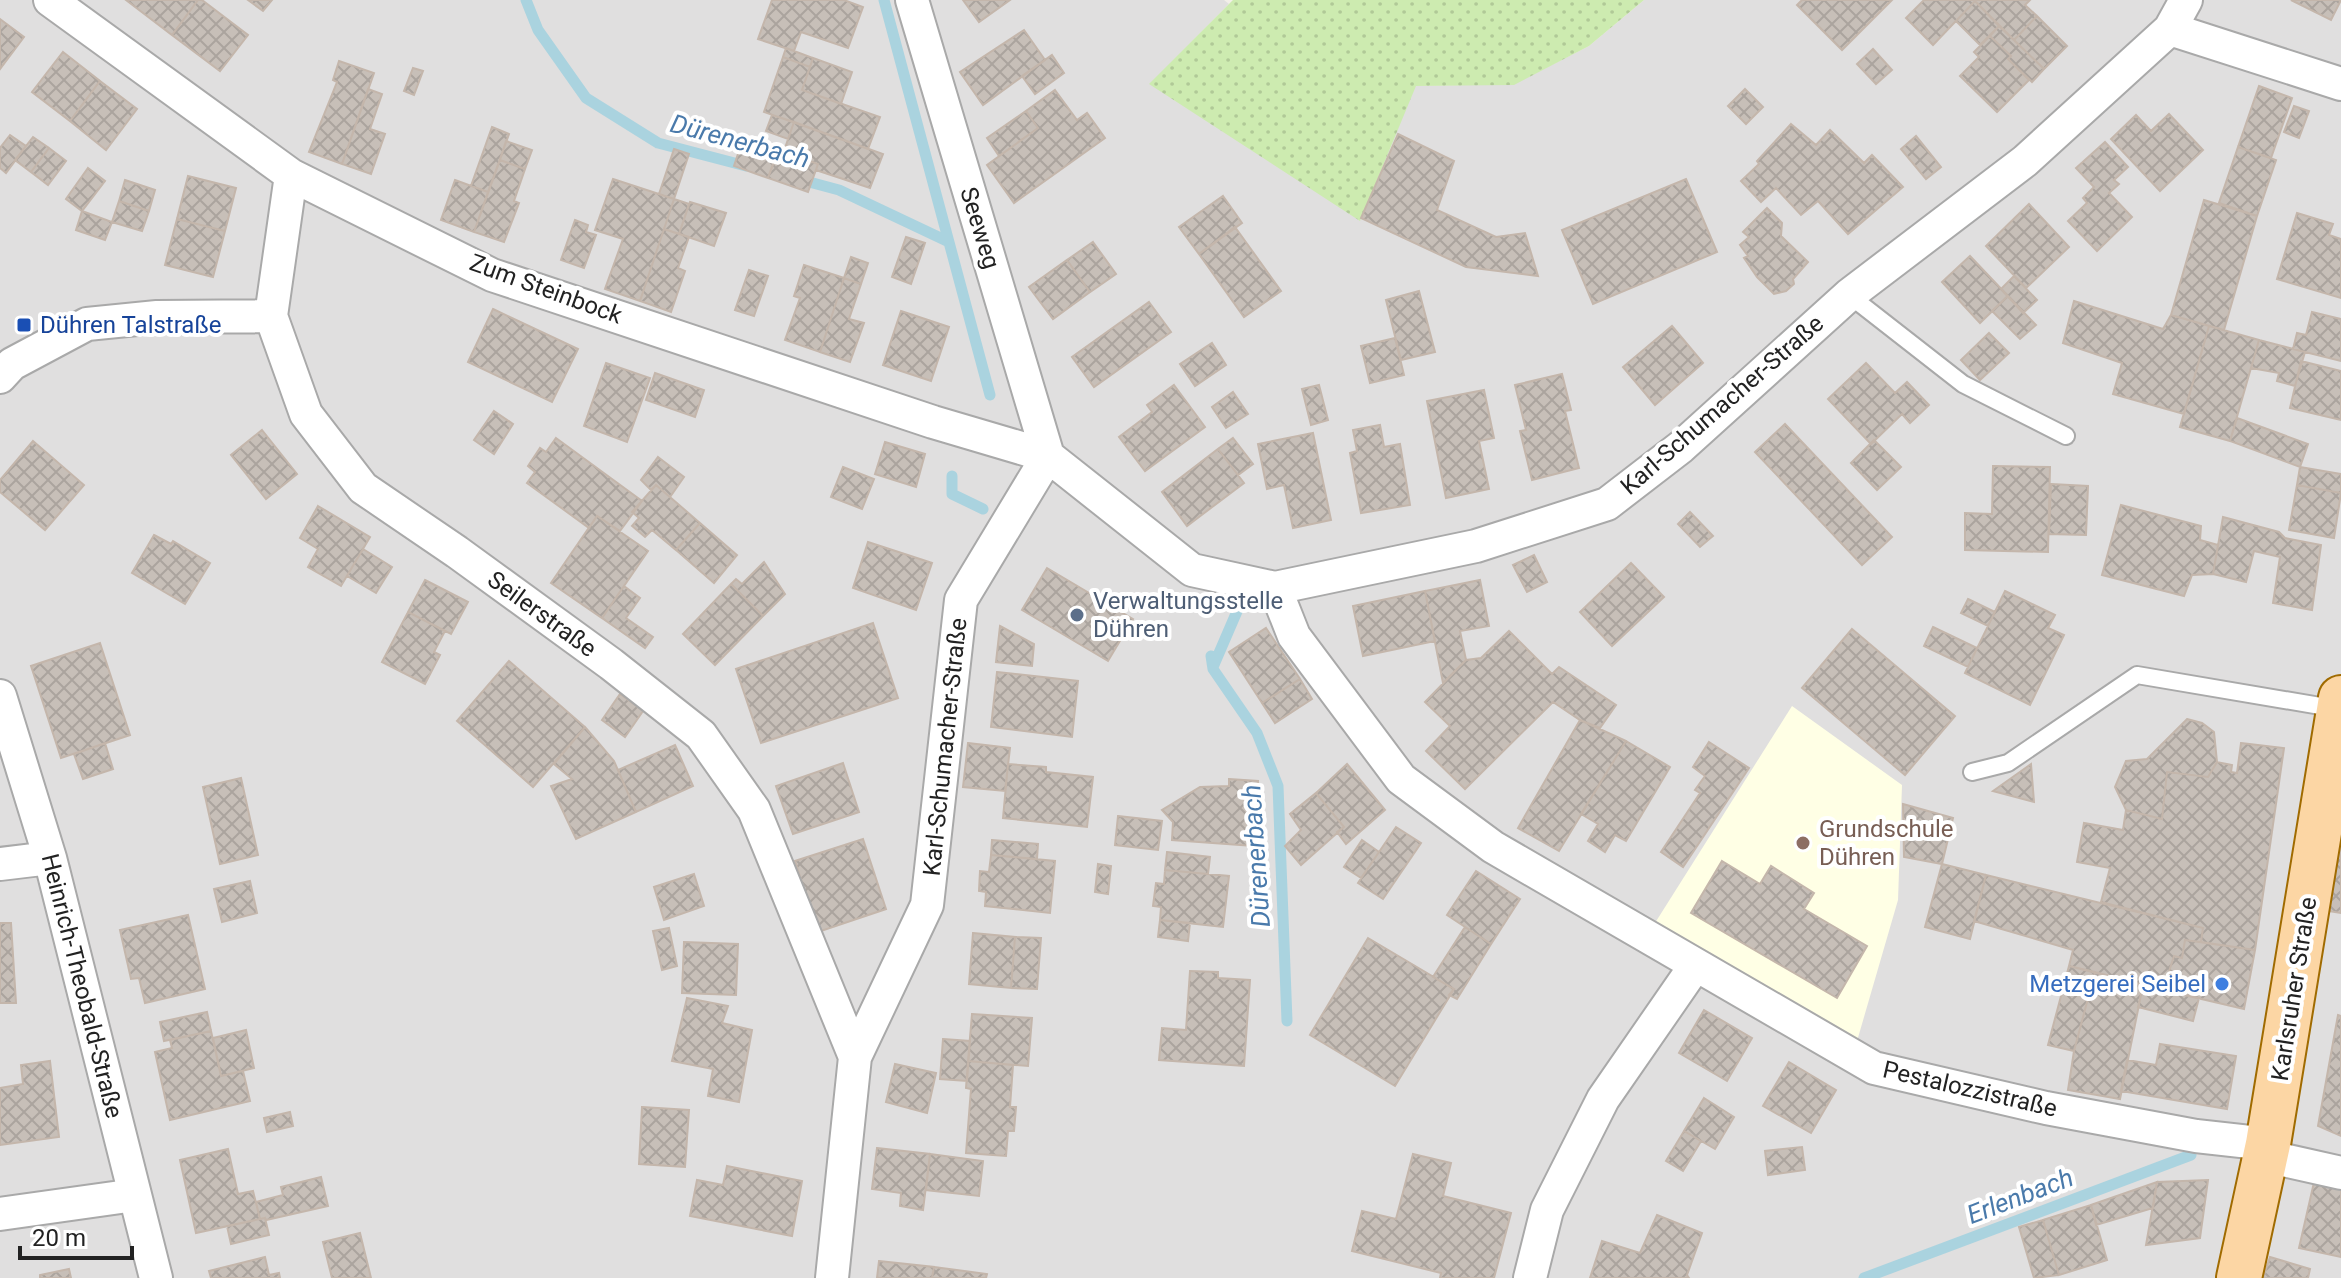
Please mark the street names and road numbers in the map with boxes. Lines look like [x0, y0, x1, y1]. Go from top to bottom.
street label: Seeweg [954, 184, 1006, 272]
street label: Zum Steinbock [466, 248, 627, 330]
street label: Karl-Schumacher-Straße [1615, 309, 1829, 501]
street label: Seilerstraße [482, 565, 602, 663]
street label: Karl-Schumacher-Straße [918, 617, 972, 877]
street label: Heinrich-Theobald-Straße [36, 851, 128, 1121]
street label: Karlsruher Straße [2266, 895, 2322, 1083]
street label: Pestalozzistraße [1880, 1055, 2060, 1123]

